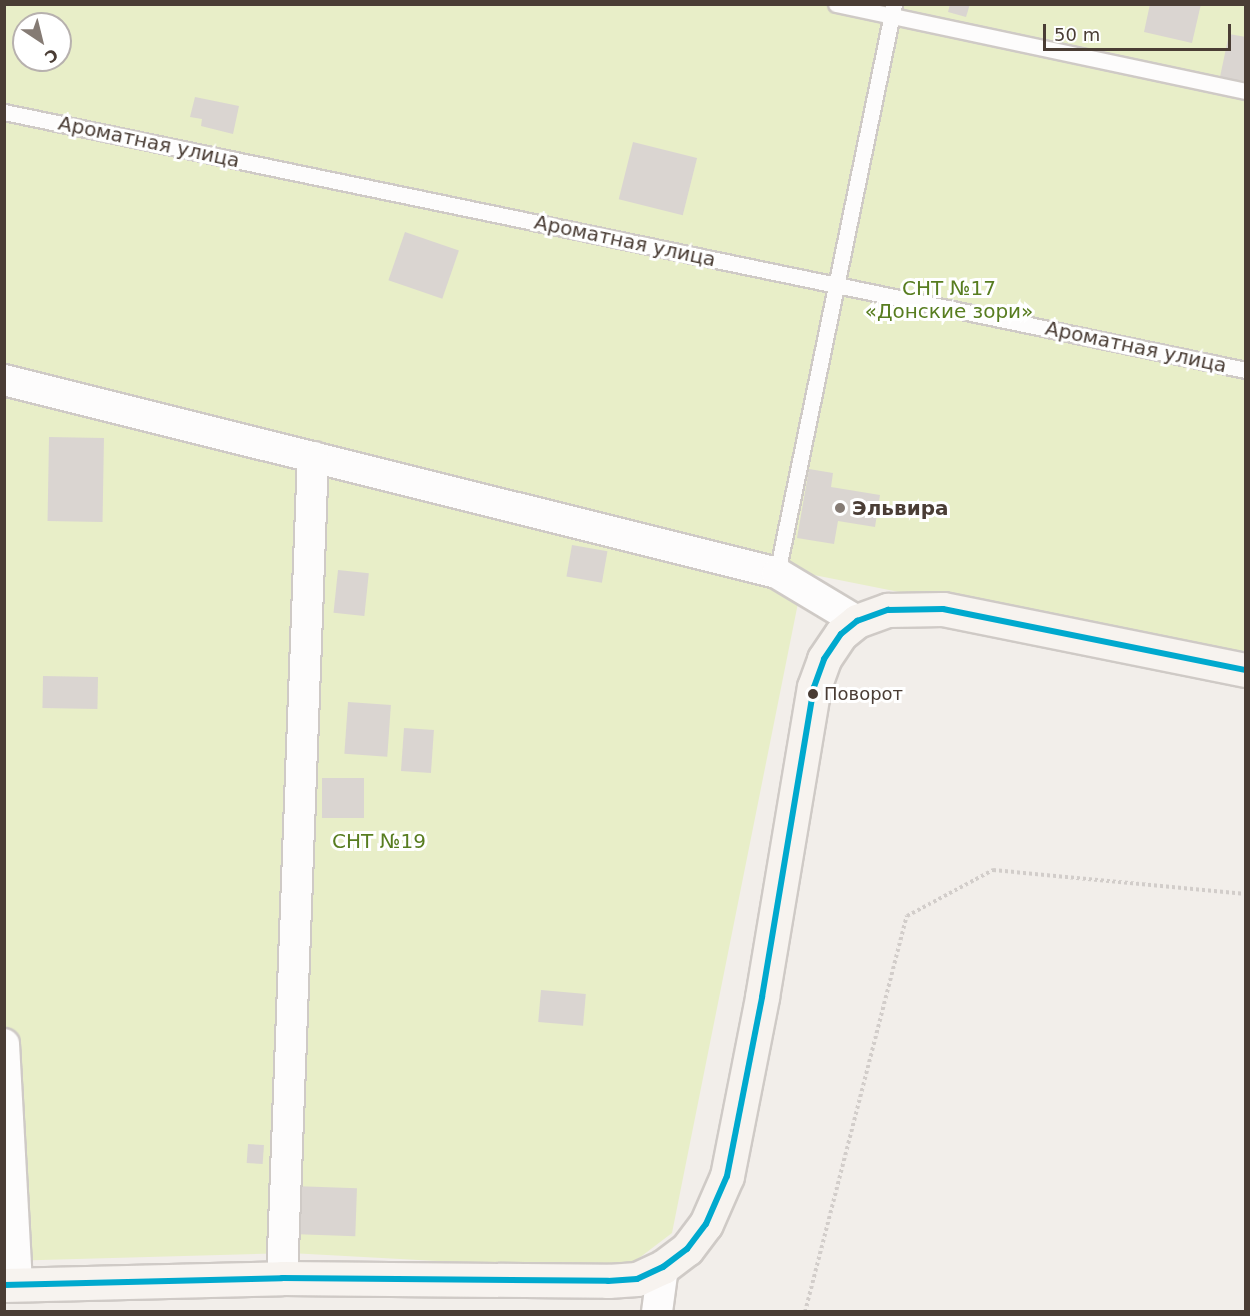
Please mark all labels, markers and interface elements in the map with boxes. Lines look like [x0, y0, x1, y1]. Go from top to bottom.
north arrow [12, 12, 72, 72]
scale bar [1046, 12, 1234, 50]
text: 50 m [1054, 24, 1100, 45]
text: С [41, 44, 62, 67]
street label: Ароматная улица [56, 111, 242, 173]
street label: Ароматная улица [532, 210, 718, 272]
park label: СНТ №17 «Донские зори» [865, 276, 1033, 323]
street label: Ароматная улица [1043, 316, 1229, 378]
place label: Эльвира [852, 496, 948, 520]
marker: Эльвира [833, 501, 847, 515]
place label: Поворот [824, 683, 903, 705]
marker: Поворот [807, 688, 819, 700]
park label: СНТ №19 [332, 829, 426, 853]

